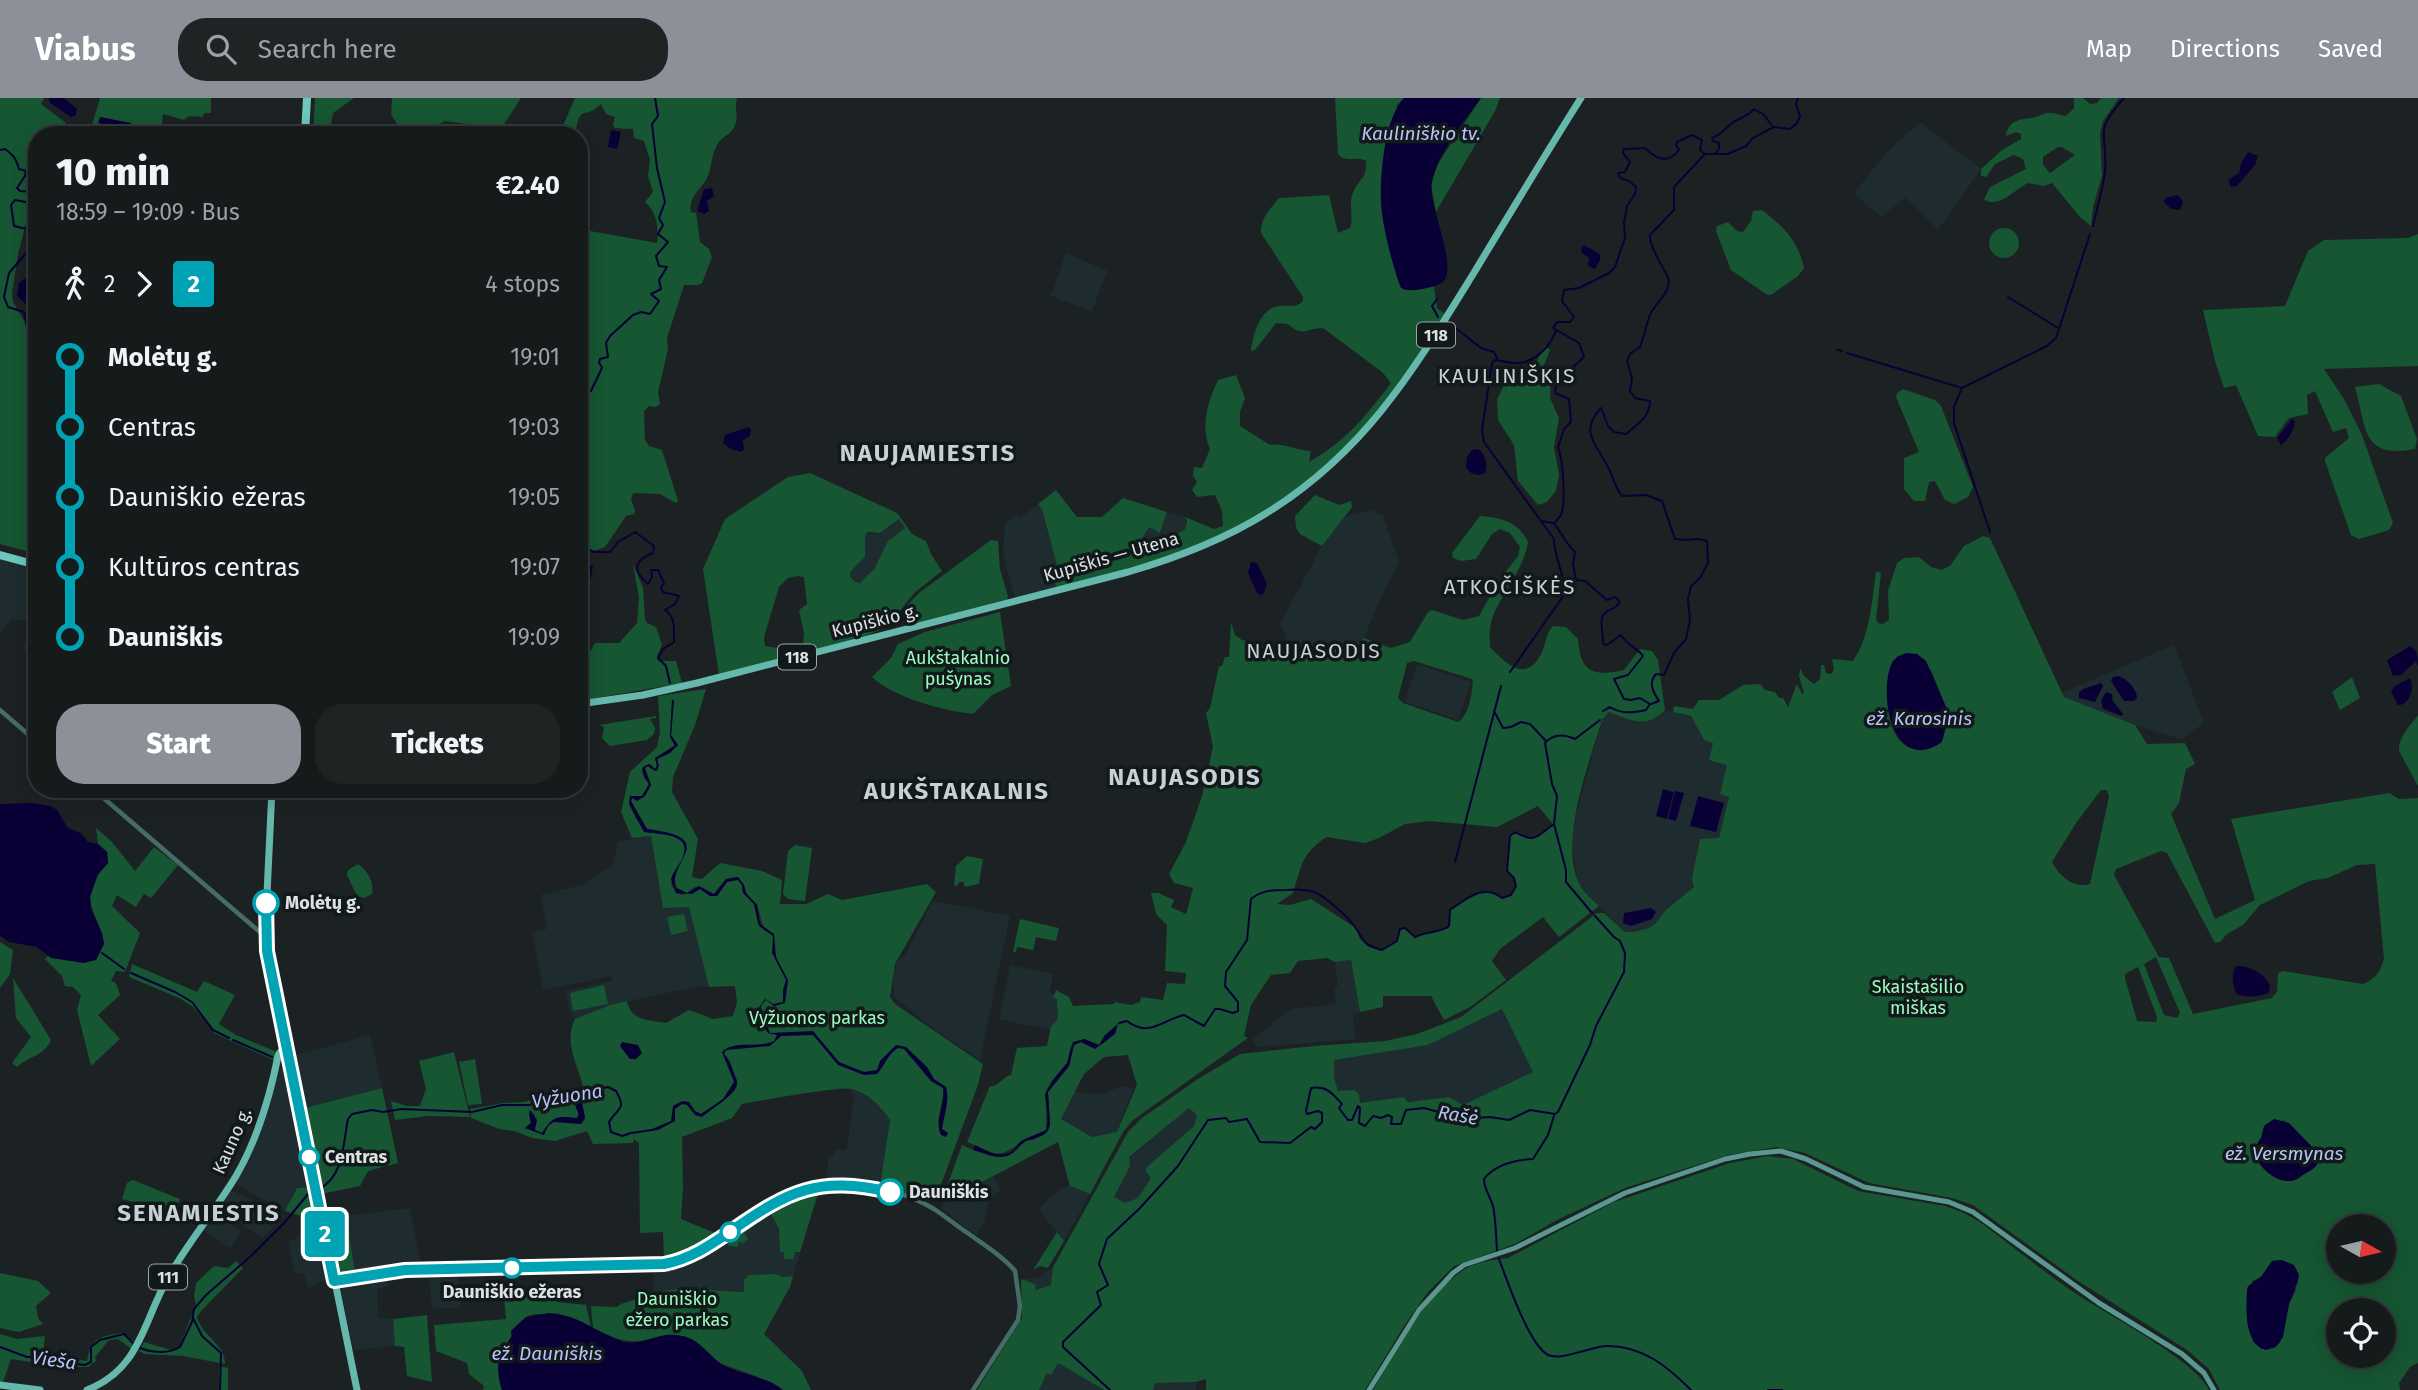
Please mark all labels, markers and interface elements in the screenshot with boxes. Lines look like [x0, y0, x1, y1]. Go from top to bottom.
search box [178, 18, 668, 81]
text: Viabus [35, 29, 136, 69]
icon: search [202, 30, 240, 68]
text: Search here [258, 34, 397, 65]
text: Map [2086, 35, 2132, 63]
text: Directions [2170, 35, 2280, 63]
text: Saved [2318, 35, 2383, 63]
water label: Kauliniškio tv. [1361, 122, 1481, 145]
text: 10 min [56, 149, 170, 195]
text: €2.40 [496, 170, 560, 201]
text: 18:59 – 19:09 · Bus [56, 198, 240, 226]
icon: walk [56, 265, 94, 303]
icon: forward [125, 265, 163, 303]
text: 2 [104, 270, 115, 298]
text: 2 [187, 270, 200, 298]
text: 4 stops [485, 270, 560, 298]
road number: 118 [1417, 322, 1455, 347]
text: Molėtų g. [108, 342, 217, 373]
text: 19:01 [510, 343, 560, 371]
district label: KAULINIŠKIS [1438, 363, 1576, 389]
text: Centras [108, 412, 196, 443]
text: 19:03 [508, 413, 560, 441]
district label: NAUJAMIESTIS [840, 439, 1016, 467]
text: Dauniškio ežeras [108, 482, 306, 513]
text: 19:05 [508, 483, 560, 511]
street label: Kupiškis — Utena [1041, 527, 1181, 587]
text: Kultūros centras [108, 552, 300, 583]
text: 19:07 [510, 553, 560, 581]
district label: ATKOČIŠKĖS [1444, 574, 1576, 600]
street label: Kupiškio g. [829, 600, 921, 642]
text: Dauniškis [108, 622, 223, 653]
text: 19:09 [508, 623, 560, 651]
district label: NAUJASODIS [1246, 638, 1382, 664]
road number: 118 [778, 644, 816, 670]
park label: Aukštakalnio pušynas [906, 647, 1010, 690]
button: Start [56, 704, 301, 784]
button: Tickets [315, 704, 560, 784]
water label: ež. Karosinis [1866, 707, 1972, 730]
district label: NAUJASODIS [1108, 763, 1262, 791]
district label: AUKŠTAKALNIS [863, 776, 1050, 805]
marker: Molėtų g. [253, 890, 279, 916]
place label: Molėtų g. [285, 892, 361, 914]
park label: Skaistašilio miškas [1872, 976, 1964, 1019]
park label: Vyžuonos parkas [749, 1007, 885, 1029]
water label: Vyžuona [530, 1079, 604, 1113]
water label: Rašė [1436, 1100, 1480, 1130]
street label: Kauno g. [208, 1104, 256, 1178]
water label: ež. Versmynas [2225, 1142, 2344, 1165]
place label: Centras [325, 1146, 388, 1168]
marker: Centras [299, 1147, 319, 1167]
marker: Dauniškis [877, 1179, 903, 1205]
place label: Dauniškis [909, 1181, 989, 1203]
district label: SENAMIESTIS [117, 1199, 281, 1227]
line badge: 2 [302, 1211, 348, 1257]
north arrow [2326, 1214, 2396, 1284]
map controls [2326, 1214, 2396, 1368]
text: 2 [319, 1220, 331, 1248]
unlabelled marker [720, 1222, 740, 1242]
marker: Dauniškio ežeras [502, 1258, 522, 1278]
road number: 111 [149, 1264, 187, 1289]
place label: Dauniškio ežeras [443, 1281, 582, 1303]
park label: Dauniškio ežero parkas [625, 1288, 729, 1331]
button: locate [2326, 1298, 2396, 1368]
water label: ež. Dauniškis [492, 1342, 603, 1365]
water label: Vieša [30, 1345, 78, 1375]

